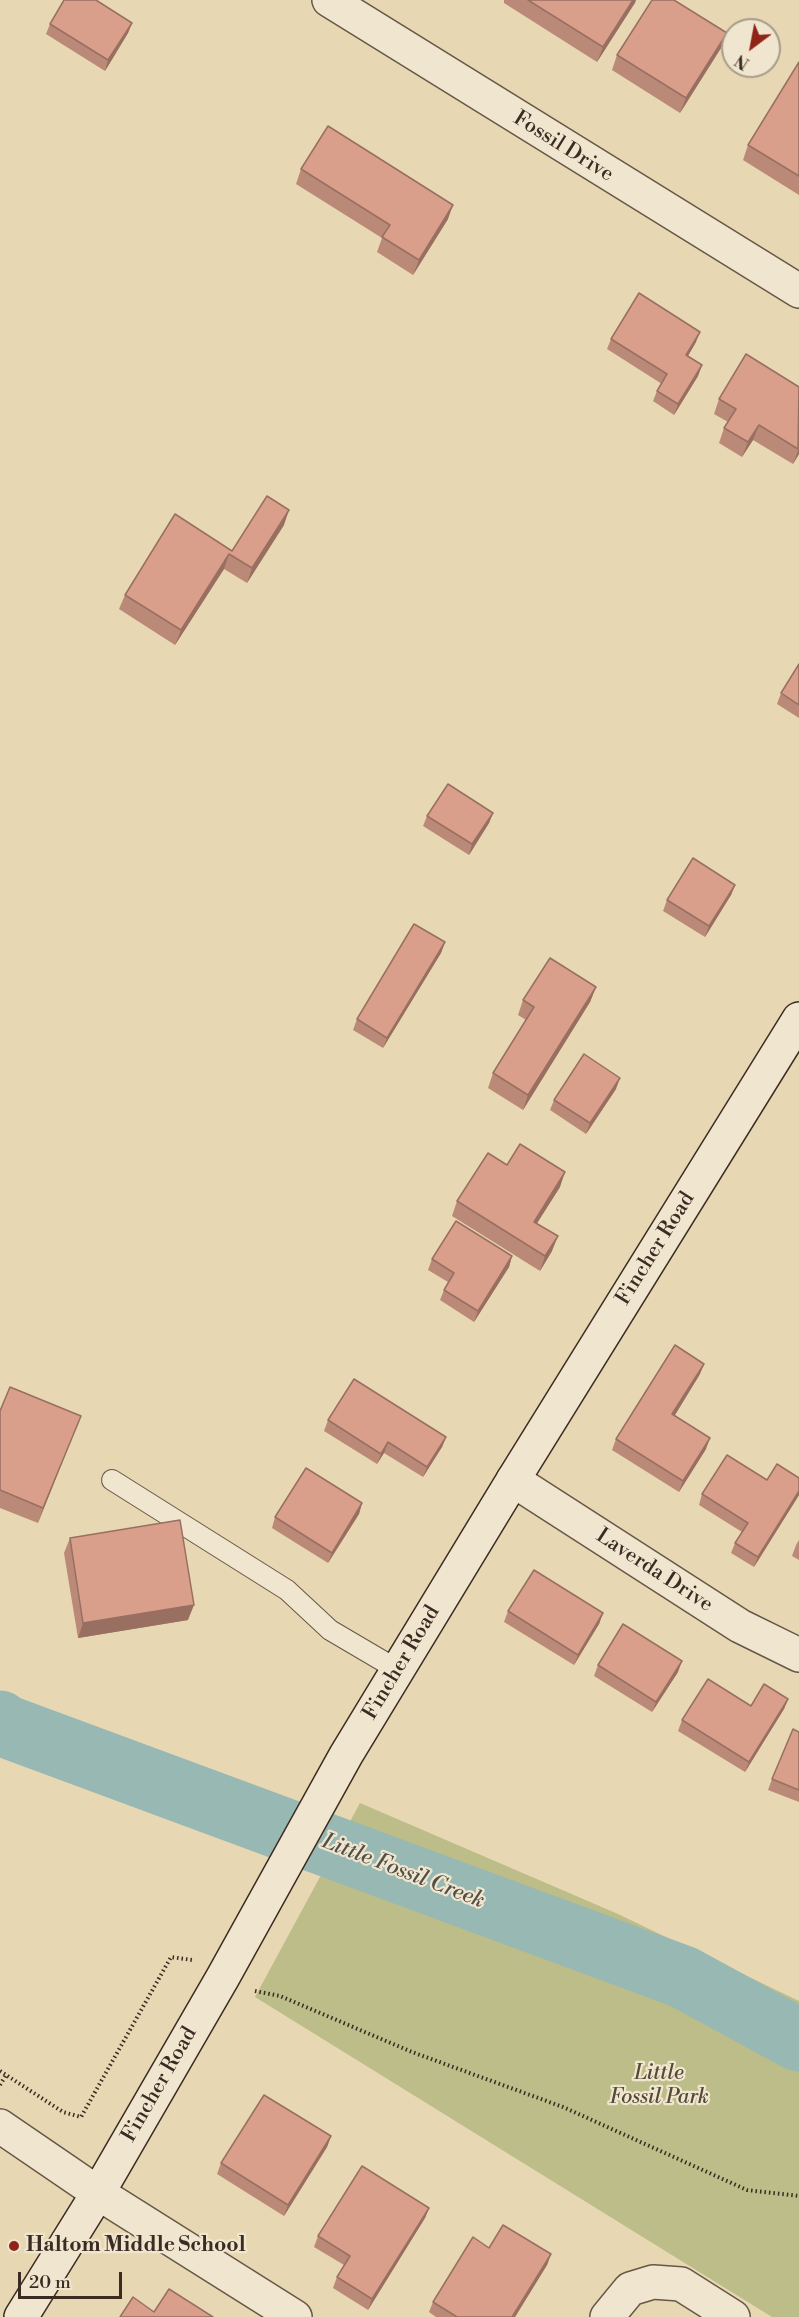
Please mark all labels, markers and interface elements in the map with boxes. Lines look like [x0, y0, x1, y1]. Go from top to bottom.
north arrow [721, 18, 781, 78]
text: N [732, 50, 753, 73]
street label: Fossil Drive [508, 106, 618, 188]
street label: Fincher Road [611, 1188, 701, 1310]
street label: Laverda Drive [591, 1524, 717, 1618]
street label: Fincher Road [358, 1601, 446, 1725]
water label: Little Fossil Creek [318, 1829, 488, 1915]
street label: Fincher Road [117, 2023, 203, 2147]
park label: Little Fossil Park [609, 2061, 709, 2111]
place label: Haltom Middle School [26, 2233, 246, 2259]
marker: Haltom Middle School [7, 2239, 21, 2253]
scale bar [21, 2260, 124, 2298]
text: 20 m [29, 2271, 71, 2294]

